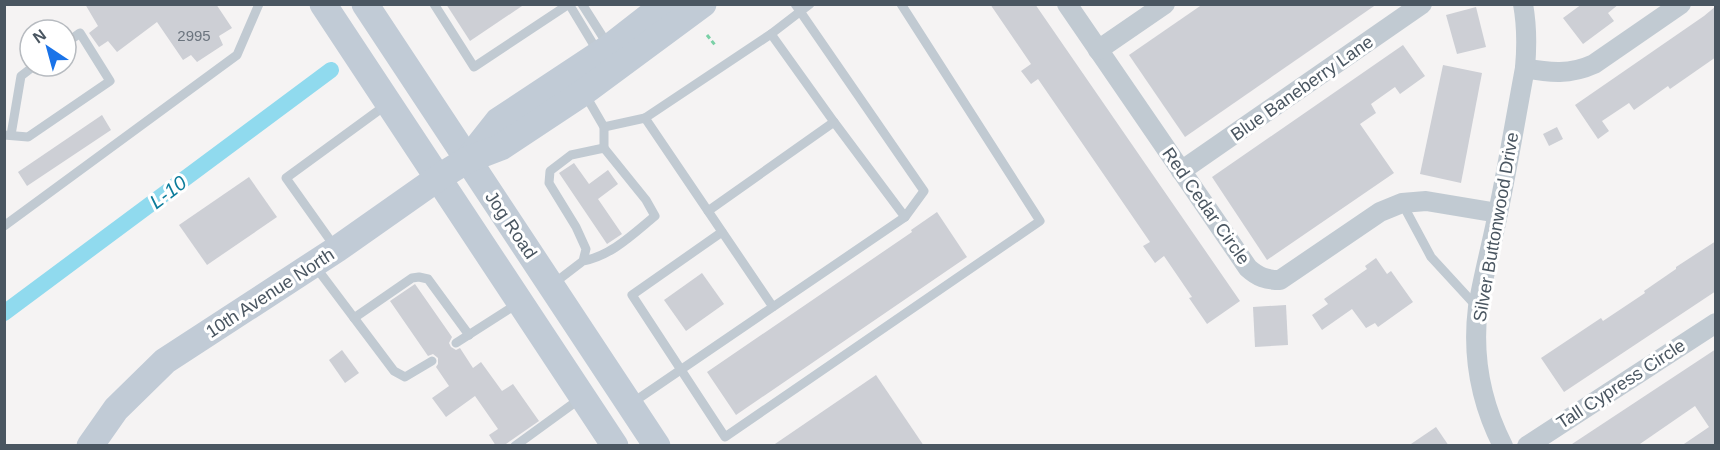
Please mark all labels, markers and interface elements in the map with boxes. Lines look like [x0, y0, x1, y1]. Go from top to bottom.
north arrow [18, 18, 78, 78]
text: N [30, 26, 49, 47]
house number: 2995 [177, 27, 211, 44]
street label: Blue Baneberry Lane [1227, 31, 1377, 145]
street label: Silver Buttonwood Drive [1469, 131, 1523, 323]
street label: Red Cedar Circle [1158, 144, 1254, 268]
water label: L-10 [145, 171, 191, 213]
street label: Jog Road [481, 187, 541, 263]
street label: 10th Avenue North [202, 244, 338, 342]
street label: Tall Cypress Circle [1553, 335, 1689, 433]

